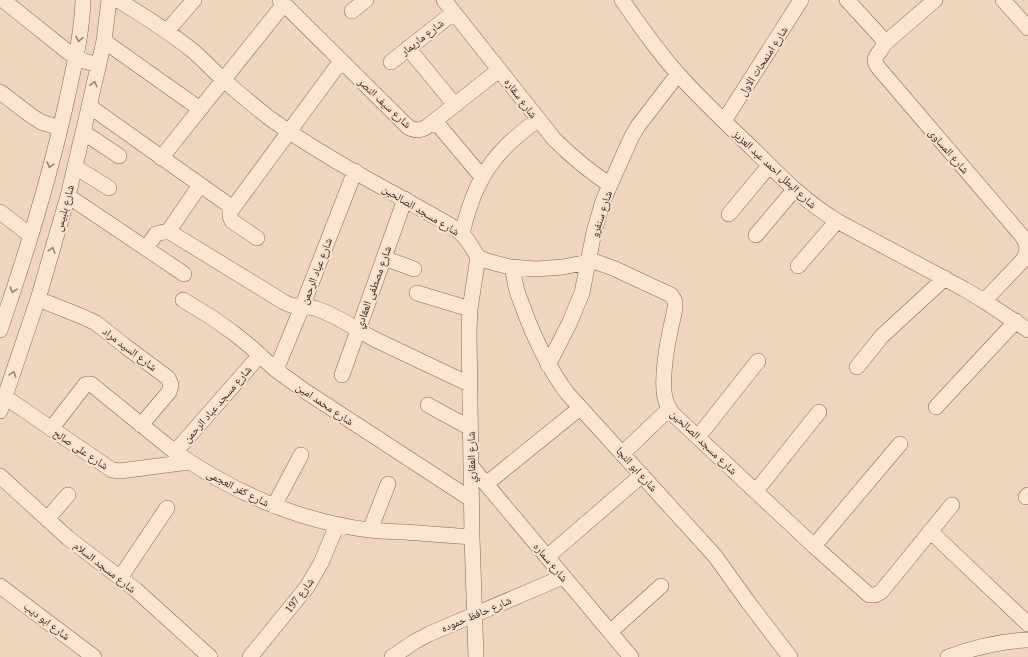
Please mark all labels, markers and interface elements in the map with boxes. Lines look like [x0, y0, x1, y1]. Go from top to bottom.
street label: شارع ماريمار [397, 17, 446, 59]
street label: شارع امنمحات الاول [736, 24, 791, 99]
one-way arrow [76, 36, 84, 42]
street label: شارع سيف النصر [355, 75, 414, 131]
street label: شارع سقاره [501, 76, 540, 121]
one-way arrow [90, 81, 98, 87]
street label: شارع المساوى [926, 126, 972, 176]
street label: شارع البطل احمد عبد العزيز [730, 127, 819, 211]
one-way arrow [46, 162, 55, 169]
street label: شارع مسجد الصالحين [380, 182, 462, 239]
street label: شارع بلبيس [52, 183, 77, 233]
street label: شارع سنفرو [588, 189, 615, 239]
street label: شارع عباد الرحمن [298, 236, 335, 306]
street label: شارع مصطفى العقادي [353, 244, 396, 331]
one-way arrow [47, 247, 56, 254]
one-way arrow [9, 286, 18, 293]
street label: شارع السيد مراد [100, 325, 159, 374]
street label: شارع مسجد عباد الرحمن [180, 363, 254, 445]
one-way arrow [8, 371, 16, 378]
street label: شارع محمد امين [294, 380, 356, 428]
street label: شارع مسجد الصالحين [668, 407, 740, 477]
street label: شارع على صالح [51, 426, 111, 473]
street label: شارع العقاري [465, 431, 480, 483]
street label: شارع ابو النجا [613, 444, 660, 494]
street label: شارع كفر العجمى [204, 467, 271, 510]
street label: شارع مسجد السلام [71, 539, 138, 596]
street label: شارع سماره [531, 540, 571, 584]
street label: شارع 197 [282, 575, 317, 615]
street label: شارع حافظ حموده [439, 594, 513, 635]
street label: شارع ابو ديب [21, 600, 72, 643]

